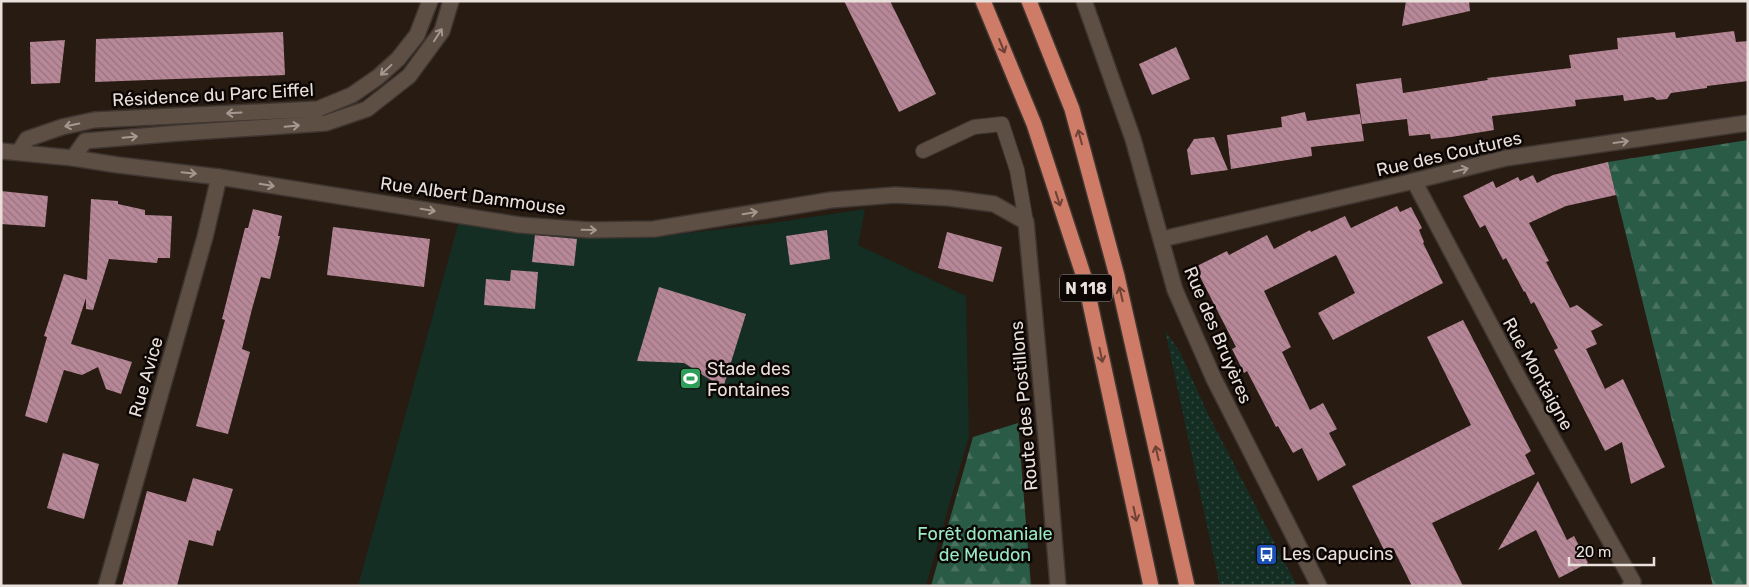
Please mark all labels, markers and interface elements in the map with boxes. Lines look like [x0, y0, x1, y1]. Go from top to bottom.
one-way arrow [433, 29, 443, 43]
one-way arrow [998, 38, 1007, 53]
one-way arrow [379, 64, 392, 76]
street label: Résidence du Parc Eiffel [112, 79, 314, 111]
one-way arrow [227, 109, 243, 118]
one-way arrow [65, 121, 81, 130]
one-way arrow [284, 121, 300, 130]
street label: Rue des Coutures [1374, 127, 1524, 181]
one-way arrow [1075, 130, 1084, 146]
one-way arrow [122, 132, 138, 142]
one-way arrow [1612, 136, 1628, 146]
one-way arrow [1452, 164, 1468, 174]
one-way arrow [181, 168, 197, 178]
street label: Rue Albert Dammouse [379, 172, 567, 220]
one-way arrow [259, 180, 275, 190]
one-way arrow [1054, 190, 1063, 206]
one-way arrow [419, 206, 435, 216]
one-way arrow [742, 207, 758, 217]
one-way arrow [581, 225, 597, 234]
street label: Rue des Bruyères [1179, 263, 1257, 407]
road number: N 118 [1060, 274, 1112, 302]
one-way arrow [1116, 287, 1126, 303]
street label: Rue Montaigne [1498, 314, 1578, 434]
street label: Route des Postillons [1006, 320, 1042, 492]
street label: Rue Avice [124, 334, 168, 420]
one-way arrow [1097, 347, 1106, 363]
place label: Stade des Fontaines [707, 358, 790, 401]
sports icon: Stade des Fontaines [679, 367, 703, 391]
one-way arrow [1152, 445, 1161, 461]
one-way arrow [1131, 506, 1141, 522]
park label: Forêt domaniale de Meudon [917, 523, 1053, 566]
scale bar [1569, 534, 1654, 566]
bus stop icon: Les Capucins [1254, 542, 1278, 566]
place label: Les Capucins [1282, 543, 1393, 565]
text: 20 m [1576, 543, 1611, 561]

